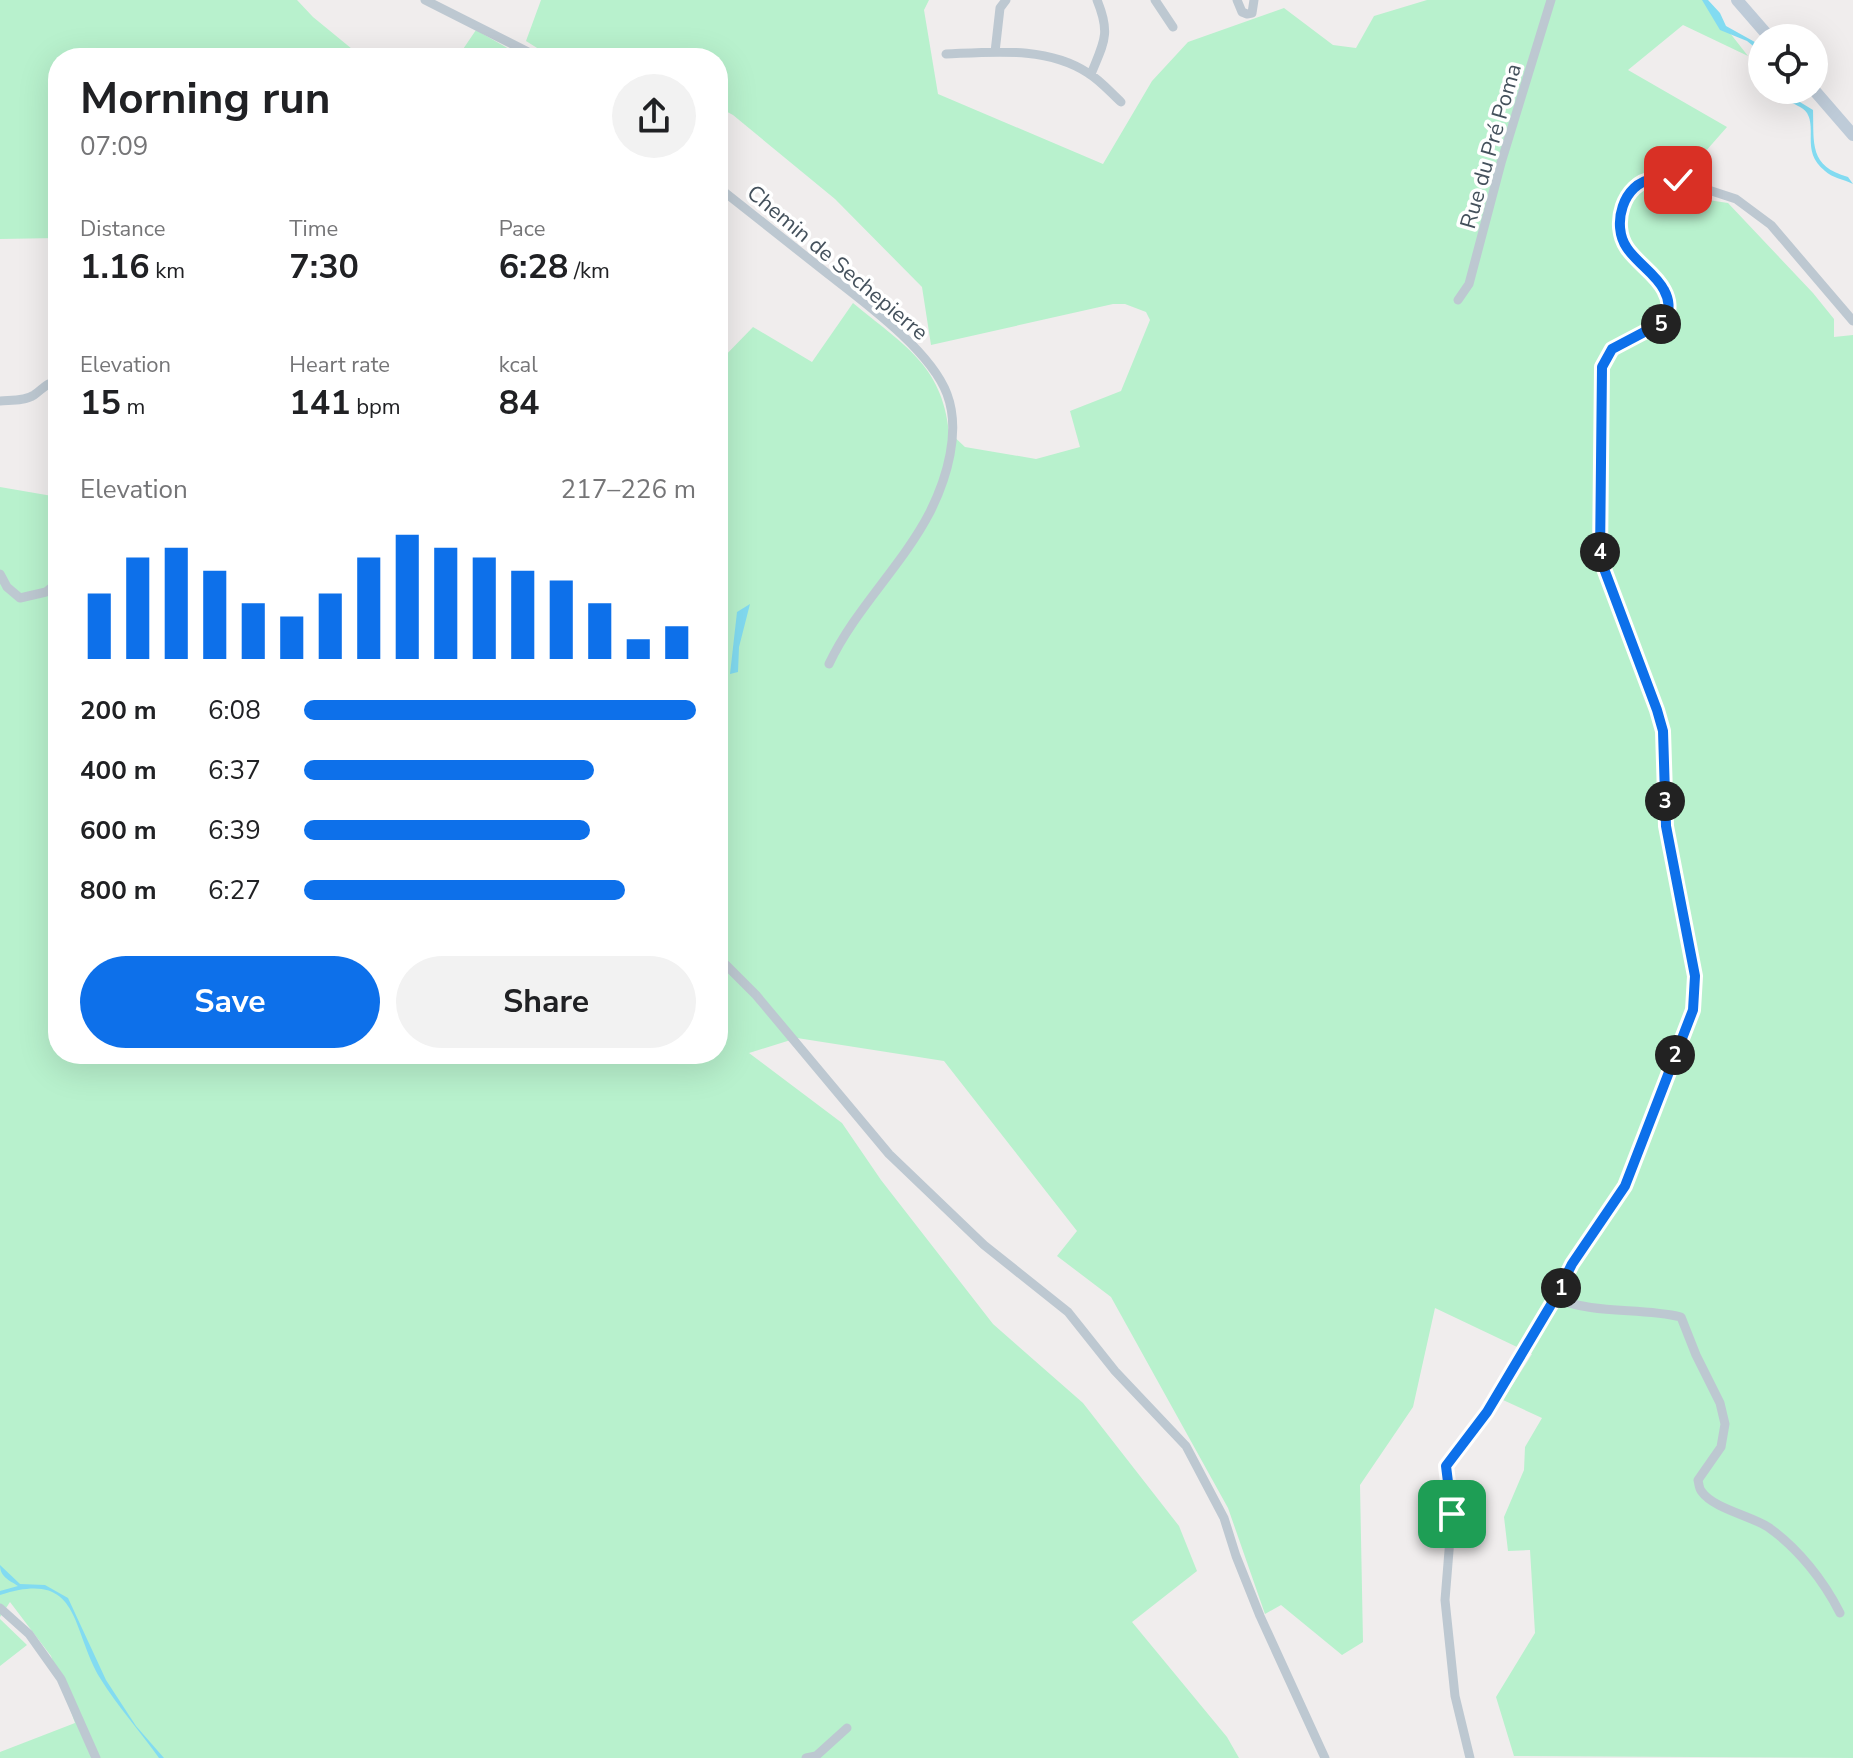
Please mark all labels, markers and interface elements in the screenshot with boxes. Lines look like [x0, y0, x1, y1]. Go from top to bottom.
map controls [1748, 24, 1828, 104]
button: locate [1748, 24, 1828, 104]
street label: Rue du Pré Poma [1453, 60, 1529, 232]
text: Morning run [80, 69, 330, 129]
button: share [612, 74, 696, 158]
text: 07:09 [80, 129, 148, 164]
pin [1644, 146, 1712, 214]
icon: check [1656, 158, 1700, 202]
street label: Chemin de Sechepierre [740, 178, 934, 347]
text: Distance [80, 214, 165, 244]
text: Time [289, 214, 338, 244]
text: Pace [499, 214, 545, 244]
text: 1.16 [80, 244, 150, 290]
text: 7:30 [289, 244, 359, 290]
text: 6:28 [499, 244, 568, 290]
text: km [150, 256, 185, 286]
text: /km [568, 256, 610, 286]
pin: 5 [1641, 304, 1681, 344]
text: 5 [1654, 309, 1668, 339]
text: Elevation [80, 350, 171, 380]
text: Heart rate [289, 350, 390, 380]
text: kcal [499, 350, 538, 380]
text: 15 [80, 380, 121, 426]
text: 141 [289, 380, 351, 426]
text: 84 [499, 380, 539, 426]
text: m [121, 392, 145, 422]
text: bpm [351, 392, 401, 422]
text: Elevation [80, 472, 188, 507]
text: 217–226 m [560, 472, 696, 507]
pin: 4 [1580, 532, 1620, 572]
text: 4 [1593, 537, 1607, 567]
text: 200 m [80, 693, 157, 728]
text: 6:08 [208, 693, 261, 728]
text: 400 m [80, 753, 157, 788]
text: 6:37 [208, 753, 261, 788]
pin: 3 [1645, 781, 1685, 821]
text: 3 [1658, 786, 1672, 816]
text: 600 m [80, 813, 157, 848]
text: 6:39 [208, 813, 261, 848]
text: 800 m [80, 873, 157, 908]
text: 6:27 [208, 873, 261, 908]
button: Save [80, 956, 380, 1048]
button: Share [396, 956, 696, 1048]
pin: 2 [1655, 1035, 1695, 1075]
text: 2 [1668, 1040, 1682, 1070]
pin: 1 [1541, 1268, 1581, 1308]
text: 1 [1554, 1273, 1568, 1303]
pin [1418, 1480, 1486, 1548]
icon: arrive [1430, 1492, 1474, 1536]

